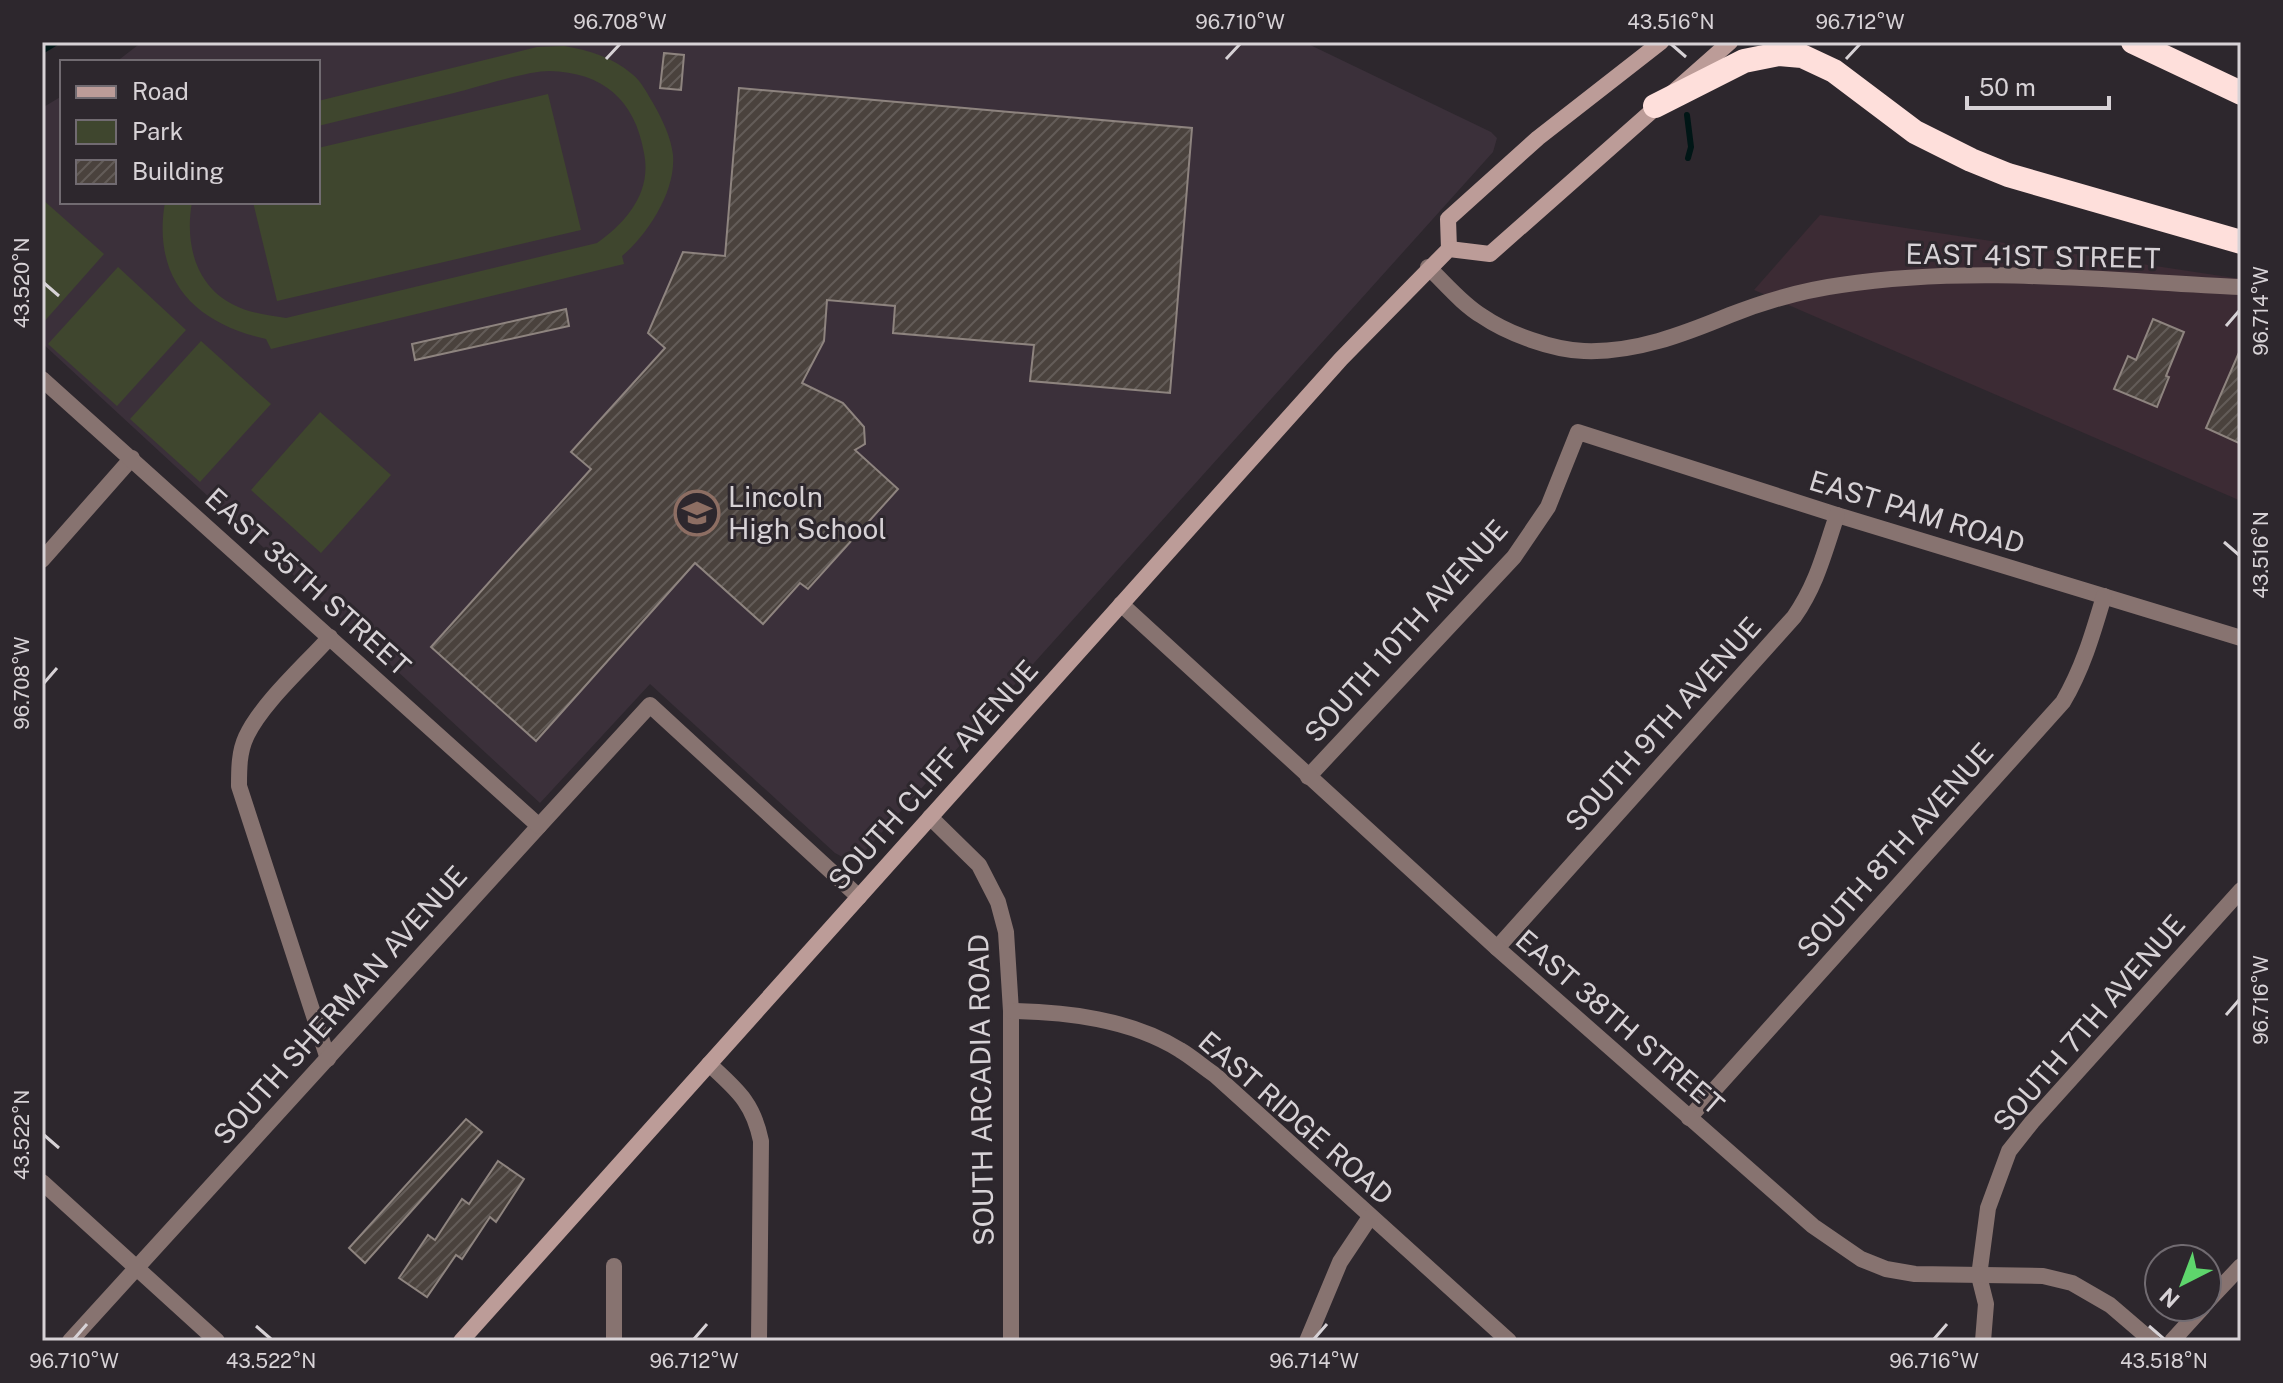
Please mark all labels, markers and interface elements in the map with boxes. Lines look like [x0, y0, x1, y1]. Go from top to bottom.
text: 96.708°W [573, 10, 667, 34]
text: 96.710°W [1195, 10, 1285, 34]
text: 43.516°N [1627, 10, 1715, 34]
text: 96.712°W [1815, 10, 1905, 34]
legend [60, 60, 320, 204]
scale bar [1967, 60, 2109, 110]
text: 50 m [1979, 73, 2036, 101]
text: Road [132, 77, 189, 105]
text: Park [132, 117, 183, 145]
text: Building [132, 157, 224, 185]
street label: EAST 41ST STREET [1905, 237, 2161, 274]
text: 43.520°N [10, 238, 34, 328]
text: 96.714°W [2249, 266, 2273, 356]
street label: EAST PAM ROAD [1805, 463, 2029, 560]
place label: Lincoln High School [728, 480, 887, 545]
street label: EAST 35TH STREET [199, 481, 418, 682]
school or university icon: Lincoln High School [673, 489, 721, 537]
text: 43.516°N [2249, 511, 2273, 599]
street label: SOUTH 10TH AVENUE [1297, 513, 1514, 749]
street label: SOUTH 9TH AVENUE [1558, 610, 1767, 837]
text: 96.708°W [10, 636, 34, 730]
street label: SOUTH CLIFF AVENUE [821, 653, 1044, 896]
street label: SOUTH 8TH AVENUE [1790, 736, 2000, 964]
street label: SOUTH SHERMAN AVENUE [206, 859, 473, 1151]
street label: SOUTH 7TH AVENUE [1986, 908, 2192, 1138]
street label: EAST 38TH STREET [1510, 922, 1731, 1121]
street label: SOUTH ARCADIA ROAD [961, 934, 1000, 1246]
text: 96.716°W [2249, 955, 2273, 1045]
street label: EAST RIDGE ROAD [1192, 1024, 1400, 1211]
text: 43.522°N [10, 1090, 34, 1180]
north arrow [2143, 1243, 2223, 1323]
text: N [2155, 1282, 2185, 1313]
text: 96.710°W [29, 1349, 119, 1373]
text: 43.522°N [226, 1349, 316, 1373]
text: 96.712°W [649, 1349, 739, 1373]
text: 96.714°W [1269, 1349, 1359, 1373]
text: 96.716°W [1889, 1349, 1979, 1373]
text: 43.518°N [2120, 1349, 2208, 1373]

